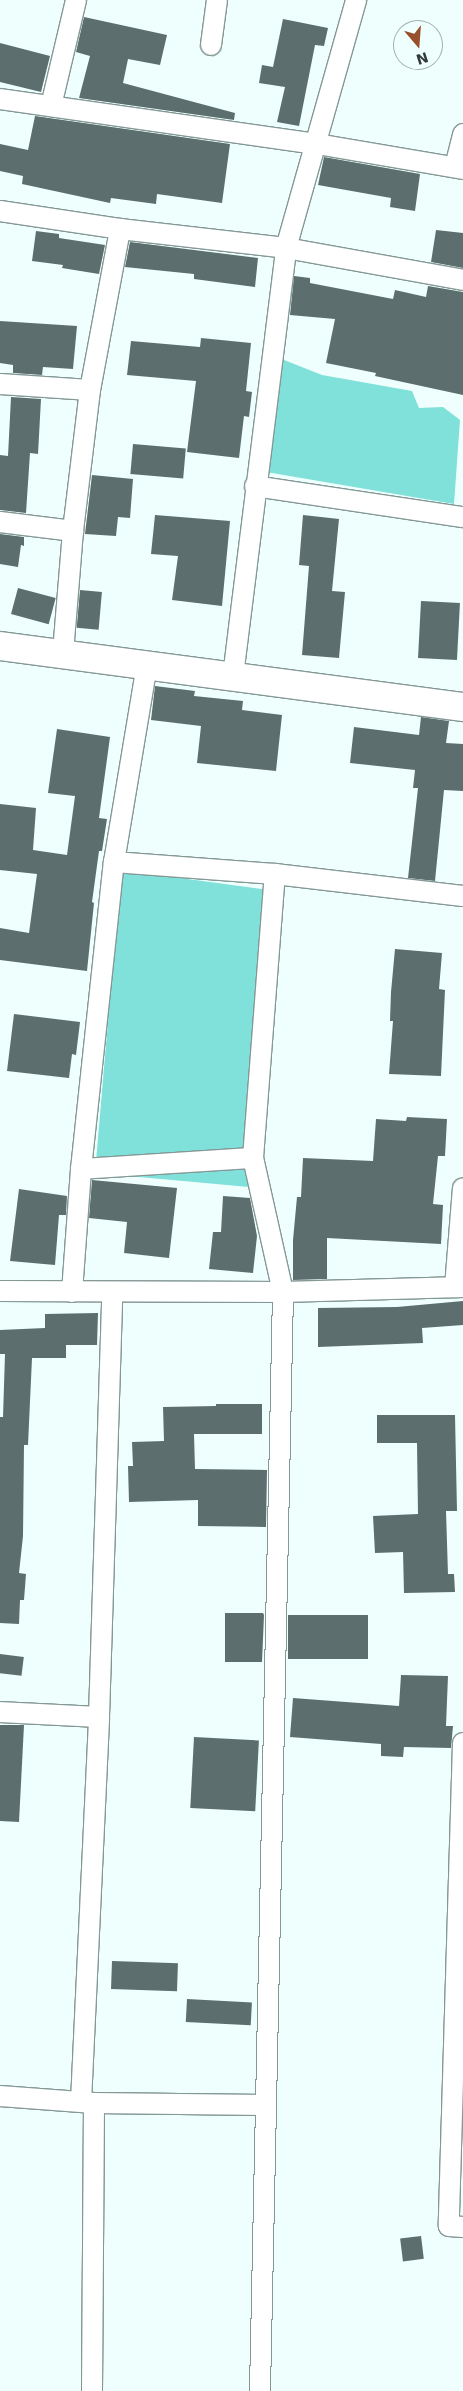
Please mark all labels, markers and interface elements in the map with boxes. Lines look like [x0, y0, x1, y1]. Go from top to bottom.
north arrow [393, 20, 443, 70]
text: N [414, 49, 430, 68]

